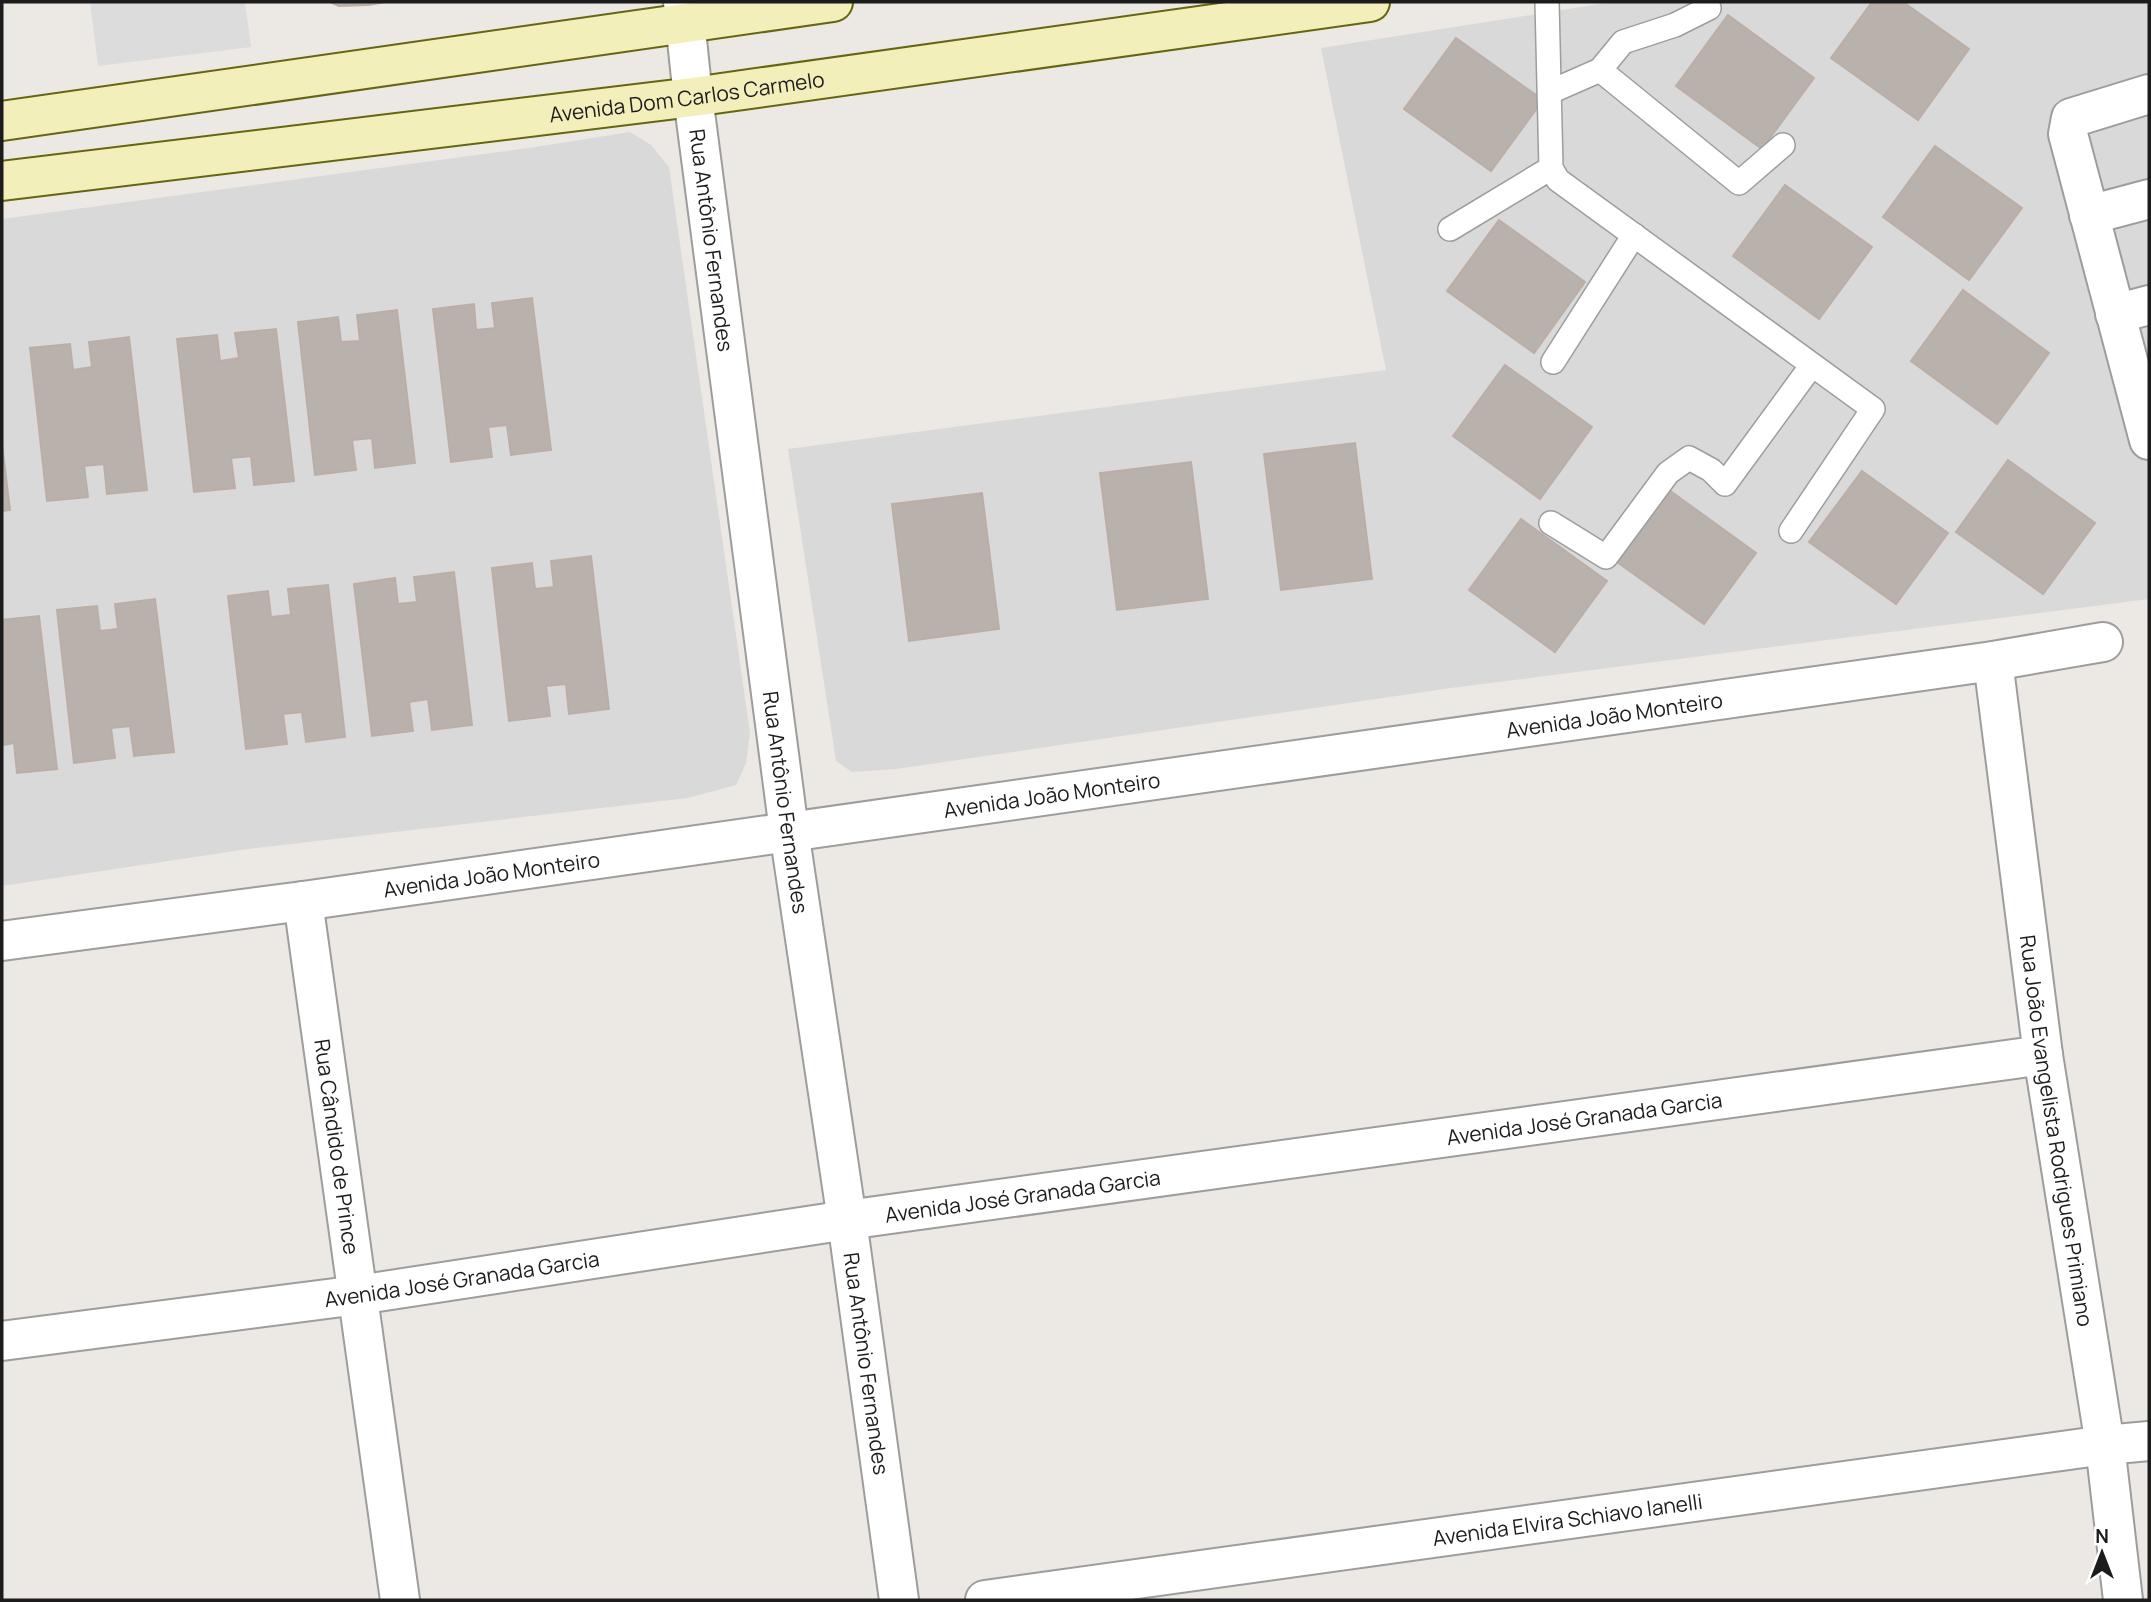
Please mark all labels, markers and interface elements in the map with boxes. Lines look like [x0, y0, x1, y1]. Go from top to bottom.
street label: Avenida Dom Carlos Carmelo [548, 65, 826, 128]
street label: Rua Antônio Fernandes [683, 127, 740, 353]
street label: Avenida João Monteiro [1504, 686, 1724, 744]
street label: Rua Antônio Fernandes [757, 689, 815, 916]
street label: Avenida João Monteiro [942, 765, 1162, 824]
street label: Avenida João Monteiro [381, 845, 602, 903]
street label: Rua João Evangelista Rodrigues Primiano [2014, 933, 2100, 1328]
street label: Rua Cândido de Prince [308, 1037, 366, 1256]
street label: Avenida José Granada Garcia [1445, 1085, 1724, 1151]
street label: Avenida José Granada Garcia [883, 1163, 1162, 1229]
street label: Avenida José Granada Garcia [323, 1244, 601, 1313]
street label: Rua Antônio Fernandes [838, 1251, 896, 1477]
street label: Avenida Elvira Schiavo Ianelli [1431, 1487, 1704, 1552]
north arrow [2067, 1518, 2137, 1588]
text: N [2095, 1523, 2109, 1549]

